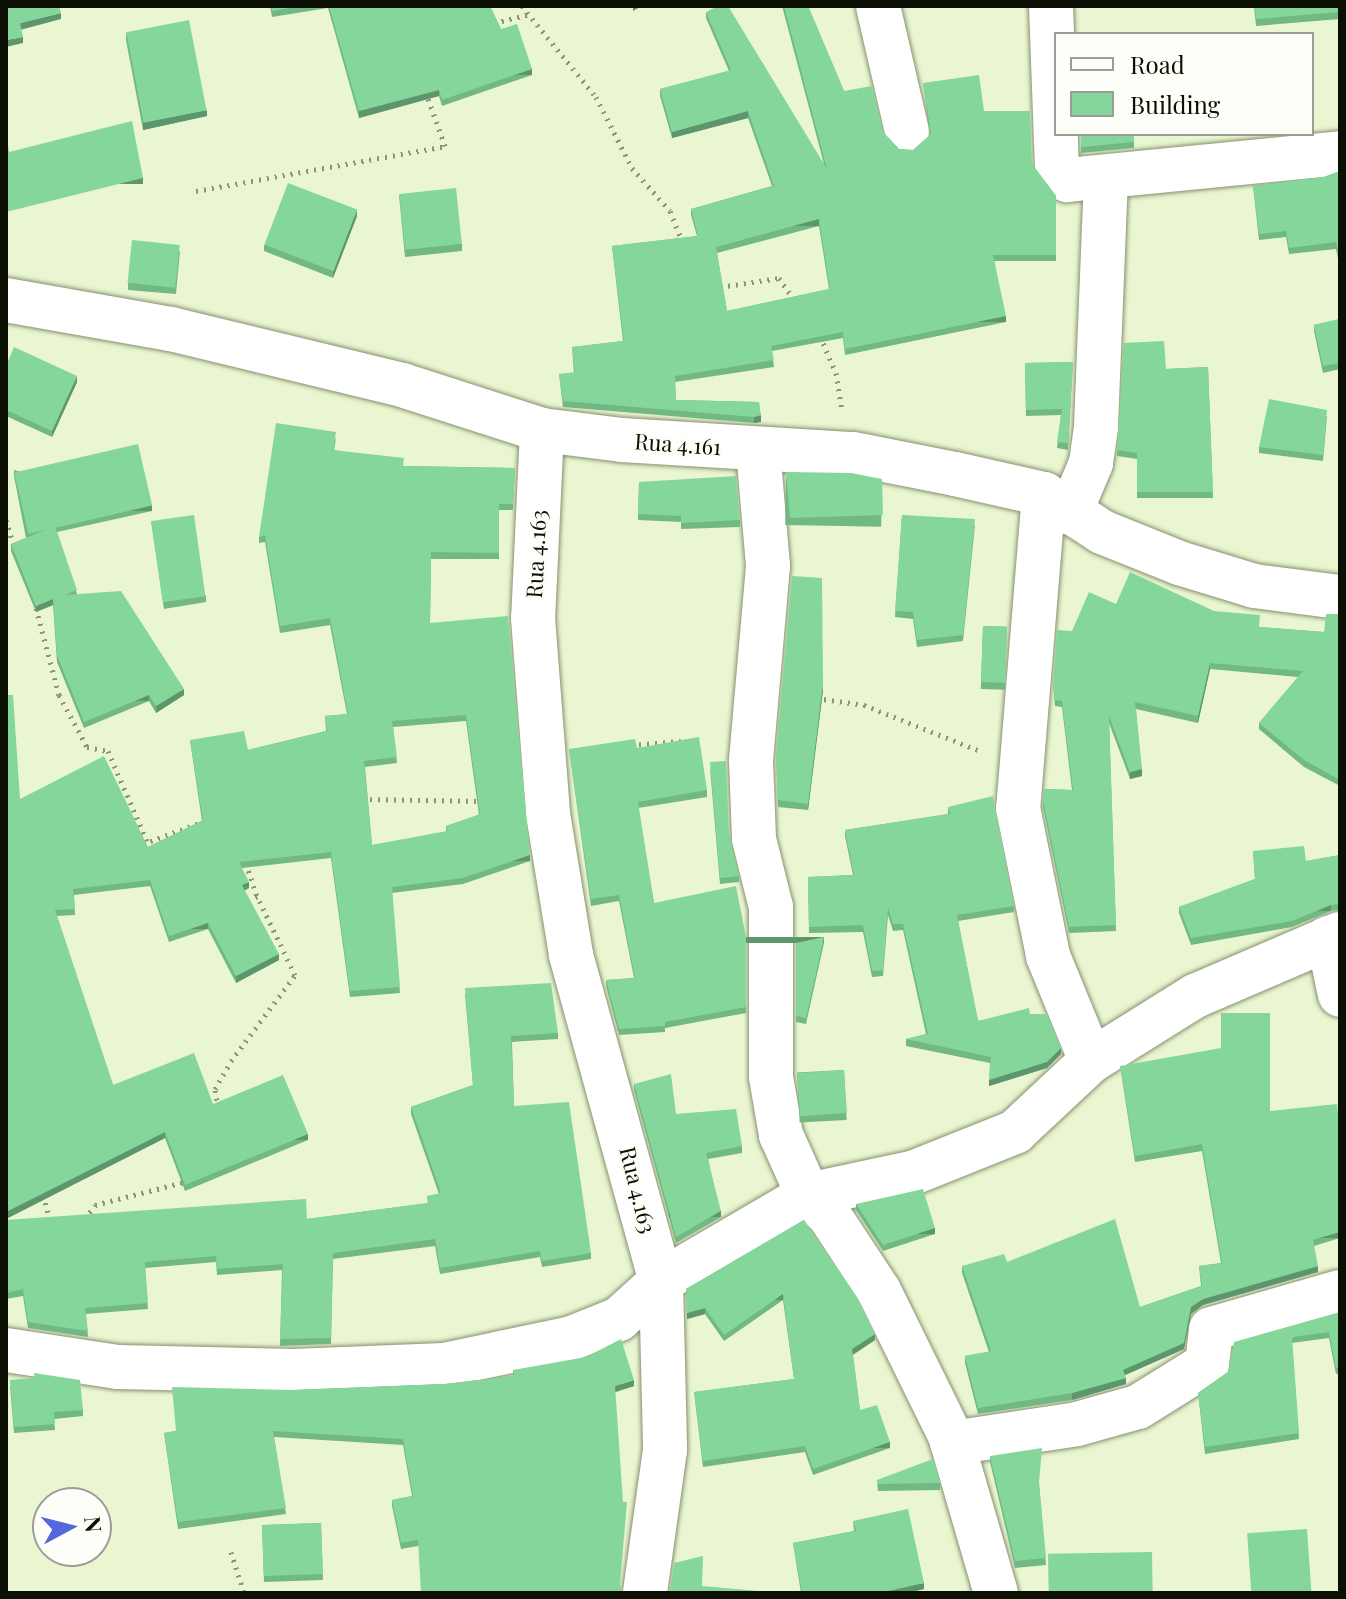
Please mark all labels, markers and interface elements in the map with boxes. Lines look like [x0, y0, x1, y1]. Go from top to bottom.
legend [1054, 32, 1314, 136]
text: Road [1130, 48, 1185, 80]
text: Building [1130, 88, 1220, 120]
street label: Rua 4.161 [633, 428, 723, 460]
street label: Rua 4.163 [520, 509, 552, 599]
street label: Rua 4.163 [614, 1143, 662, 1237]
north arrow [32, 1487, 112, 1567]
text: N [78, 1515, 110, 1534]

